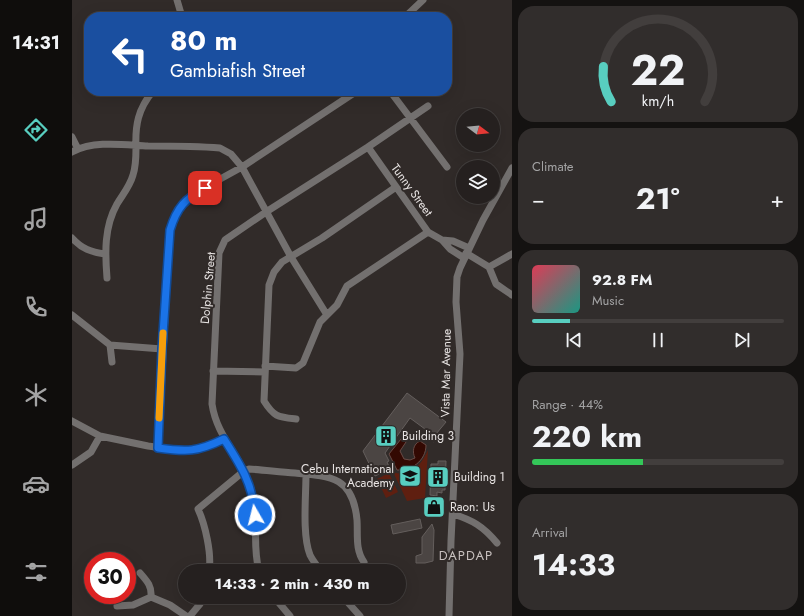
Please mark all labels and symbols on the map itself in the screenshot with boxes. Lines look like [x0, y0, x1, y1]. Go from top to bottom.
north arrow [456, 108, 500, 152]
street label: Tunny Street [387, 160, 437, 220]
pin [188, 171, 222, 205]
street label: Dolphin Street [196, 251, 220, 325]
street label: Vista Mar Avenue [436, 328, 456, 418]
building icon: Building 3 [373, 423, 399, 449]
place label: Building 3 [402, 427, 455, 445]
place label: Cebu International Academy [301, 460, 395, 492]
school or university icon: Cebu International Academy [397, 463, 423, 489]
building icon: Building 1 [425, 464, 451, 490]
place label: Building 1 [454, 468, 505, 486]
position arrow [234, 494, 276, 536]
shop icon: Raon: Us [421, 494, 447, 520]
place label: Raon: Us [450, 498, 495, 516]
district label: DAPDAP [439, 546, 493, 565]
speed limit sign: 30 [84, 552, 136, 604]

